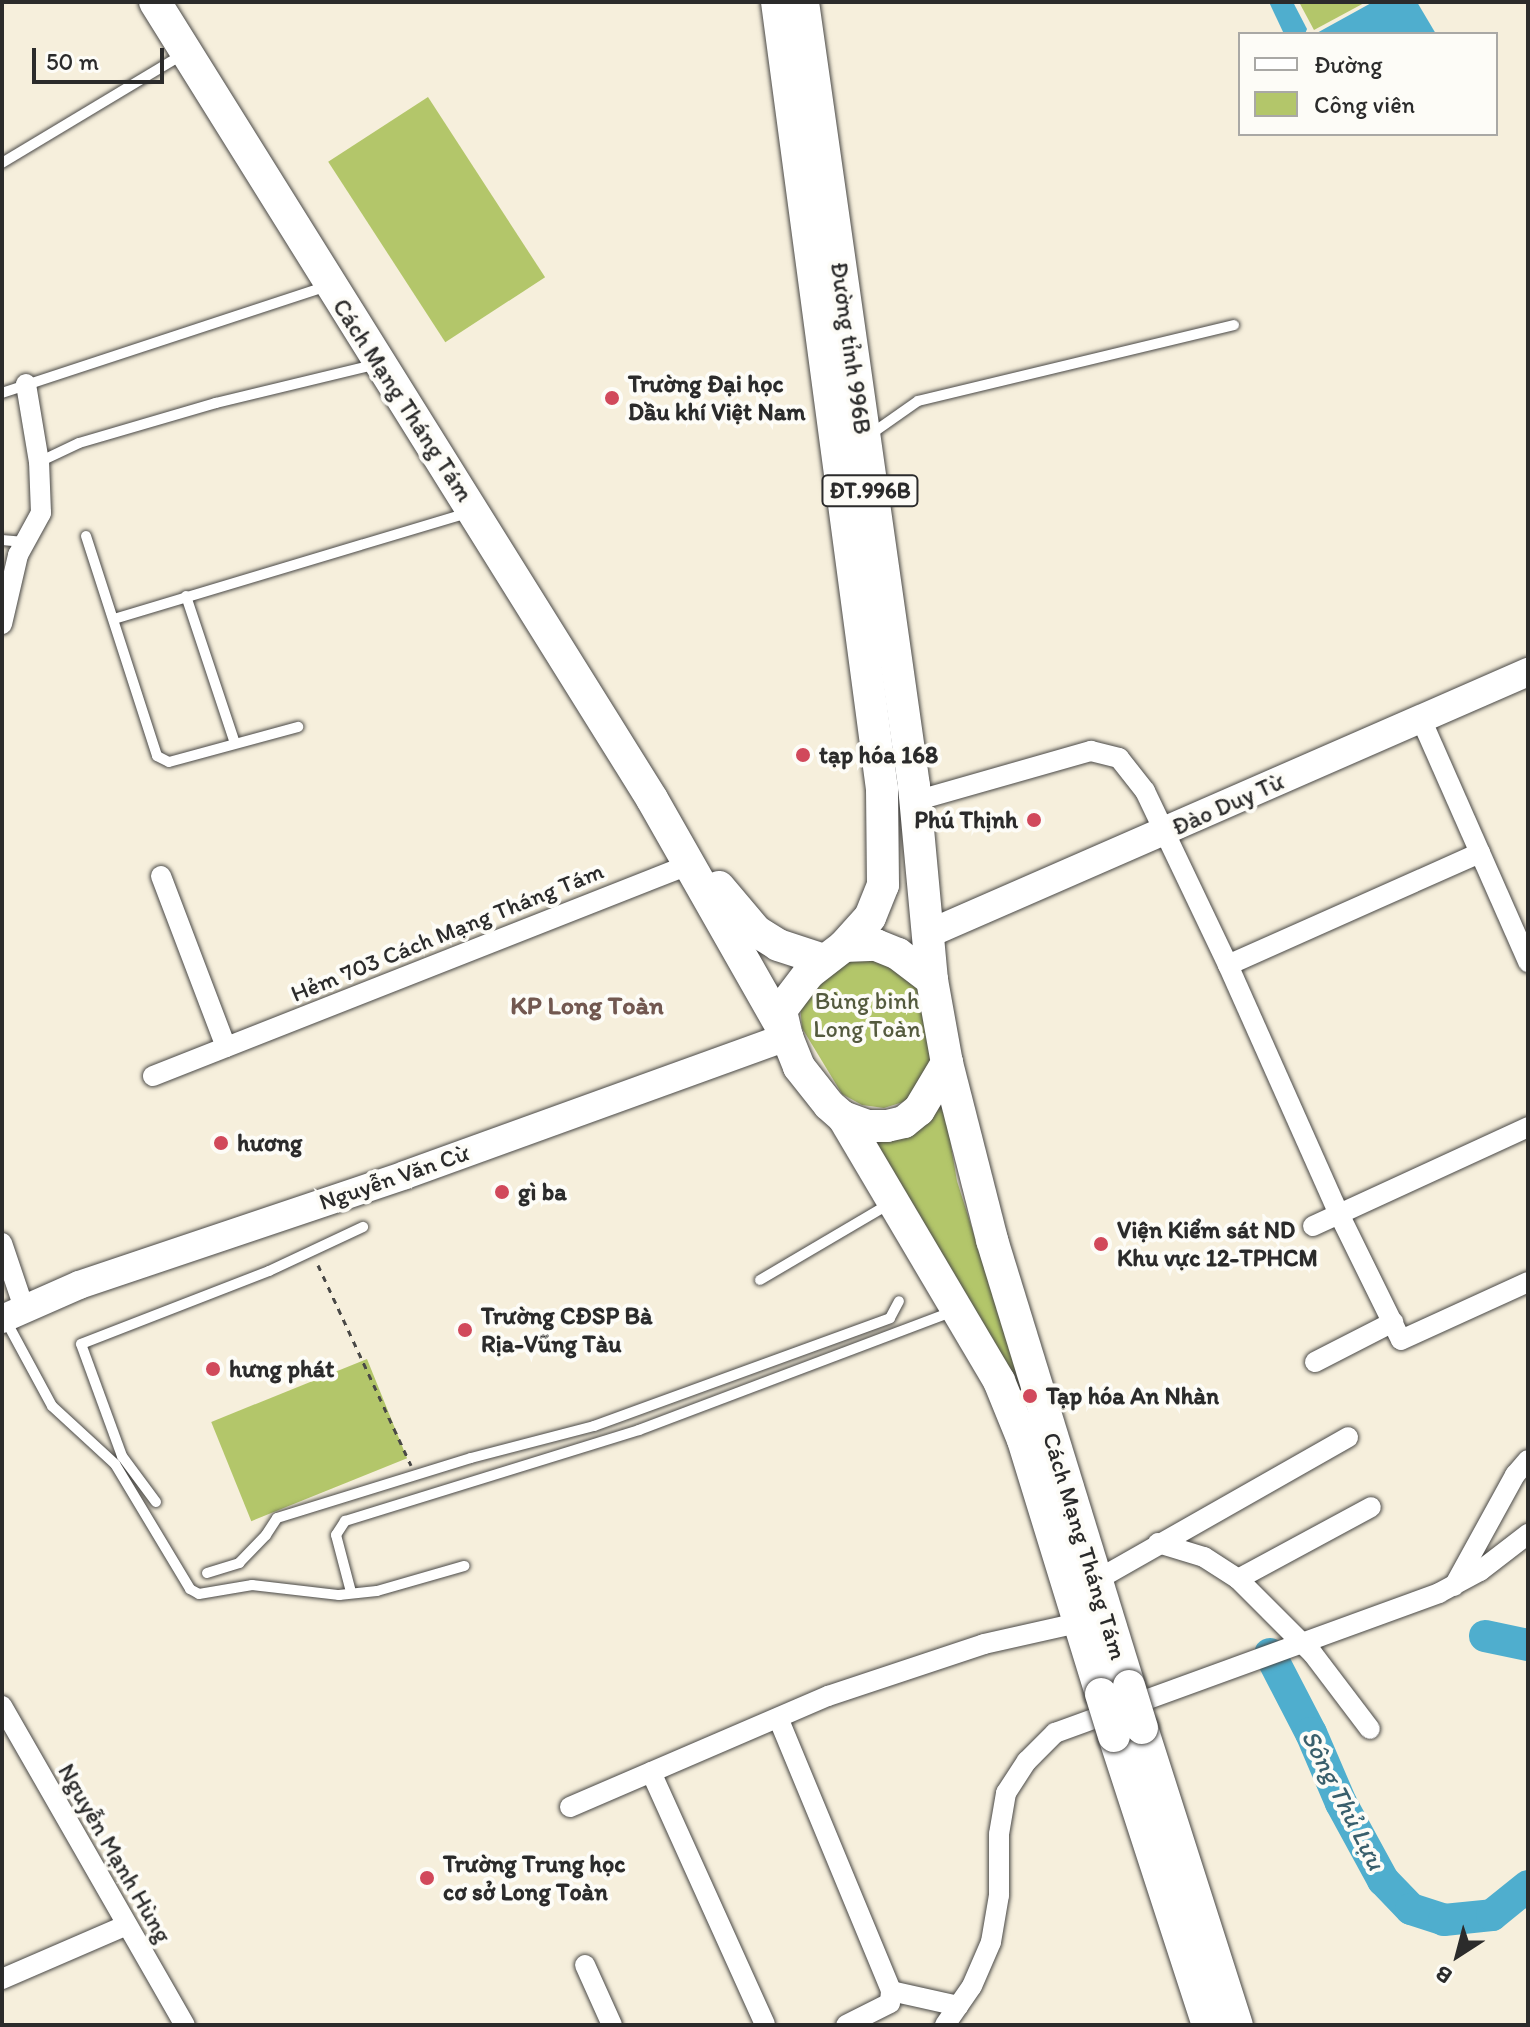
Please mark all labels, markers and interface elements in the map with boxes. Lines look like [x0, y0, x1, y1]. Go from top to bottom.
scale bar [36, 32, 168, 82]
legend [1238, 32, 1498, 136]
text: 50 m [46, 47, 99, 76]
text: Đường [1314, 50, 1383, 79]
text: Công viên [1314, 90, 1415, 119]
street label: Đường tỉnh 996B [825, 260, 877, 436]
street label: Cách Mạng Tháng Tám [328, 295, 478, 505]
place label: Trường Đại học Dầu khí Việt Nam [628, 370, 806, 426]
marker: Trường Đại học Dầu khí Việt Nam [603, 389, 621, 407]
road number: ĐT.996B [820, 473, 920, 509]
place label: tạp hóa 168 [819, 741, 939, 769]
marker: tạp hóa 168 [794, 746, 812, 764]
street label: Đào Duy Từ [1168, 767, 1288, 841]
place label: Phú Thịnh [915, 806, 1018, 834]
marker: Phú Thịnh [1025, 811, 1043, 829]
street label: Hẻm 703 Cách Mạng Tháng Tám [288, 857, 606, 1007]
park label: Bùng binh Long Toàn [815, 987, 919, 1043]
district label: KP Long Toàn [511, 990, 663, 1022]
place label: hương [237, 1129, 302, 1157]
marker: hương [212, 1134, 230, 1152]
street label: Nguyễn Văn Cừ [315, 1138, 473, 1216]
place label: gì ba [518, 1178, 567, 1206]
marker: gì ba [493, 1183, 511, 1201]
place label: Viện Kiểm sát ND Khu vực 12-TPHCM [1117, 1216, 1318, 1272]
marker: Viện Kiểm sát ND Khu vực 12-TPHCM [1092, 1235, 1110, 1253]
place label: Trường CĐSP Bà Rịa-Vũng Tàu [481, 1302, 653, 1358]
marker: Trường CĐSP Bà Rịa-Vũng Tàu [456, 1321, 474, 1339]
place label: hưng phát [229, 1355, 334, 1383]
marker: hưng phát [204, 1360, 222, 1378]
place label: Tạp hóa An Nhàn [1046, 1382, 1220, 1410]
marker: Tạp hóa An Nhàn [1021, 1387, 1039, 1405]
street label: Cách Mạng Tháng Tám [1037, 1431, 1133, 1661]
water label: Sông Thủ Lựu [1294, 1725, 1392, 1875]
street label: Nguyễn Mạnh Hùng [52, 1758, 178, 1948]
place label: Trường Trung học cơ sở Long Toàn [443, 1850, 623, 1906]
marker: Trường Trung học cơ sở Long Toàn [418, 1869, 436, 1887]
north arrow [1418, 1915, 1498, 1995]
text: B [1430, 1960, 1457, 1990]

